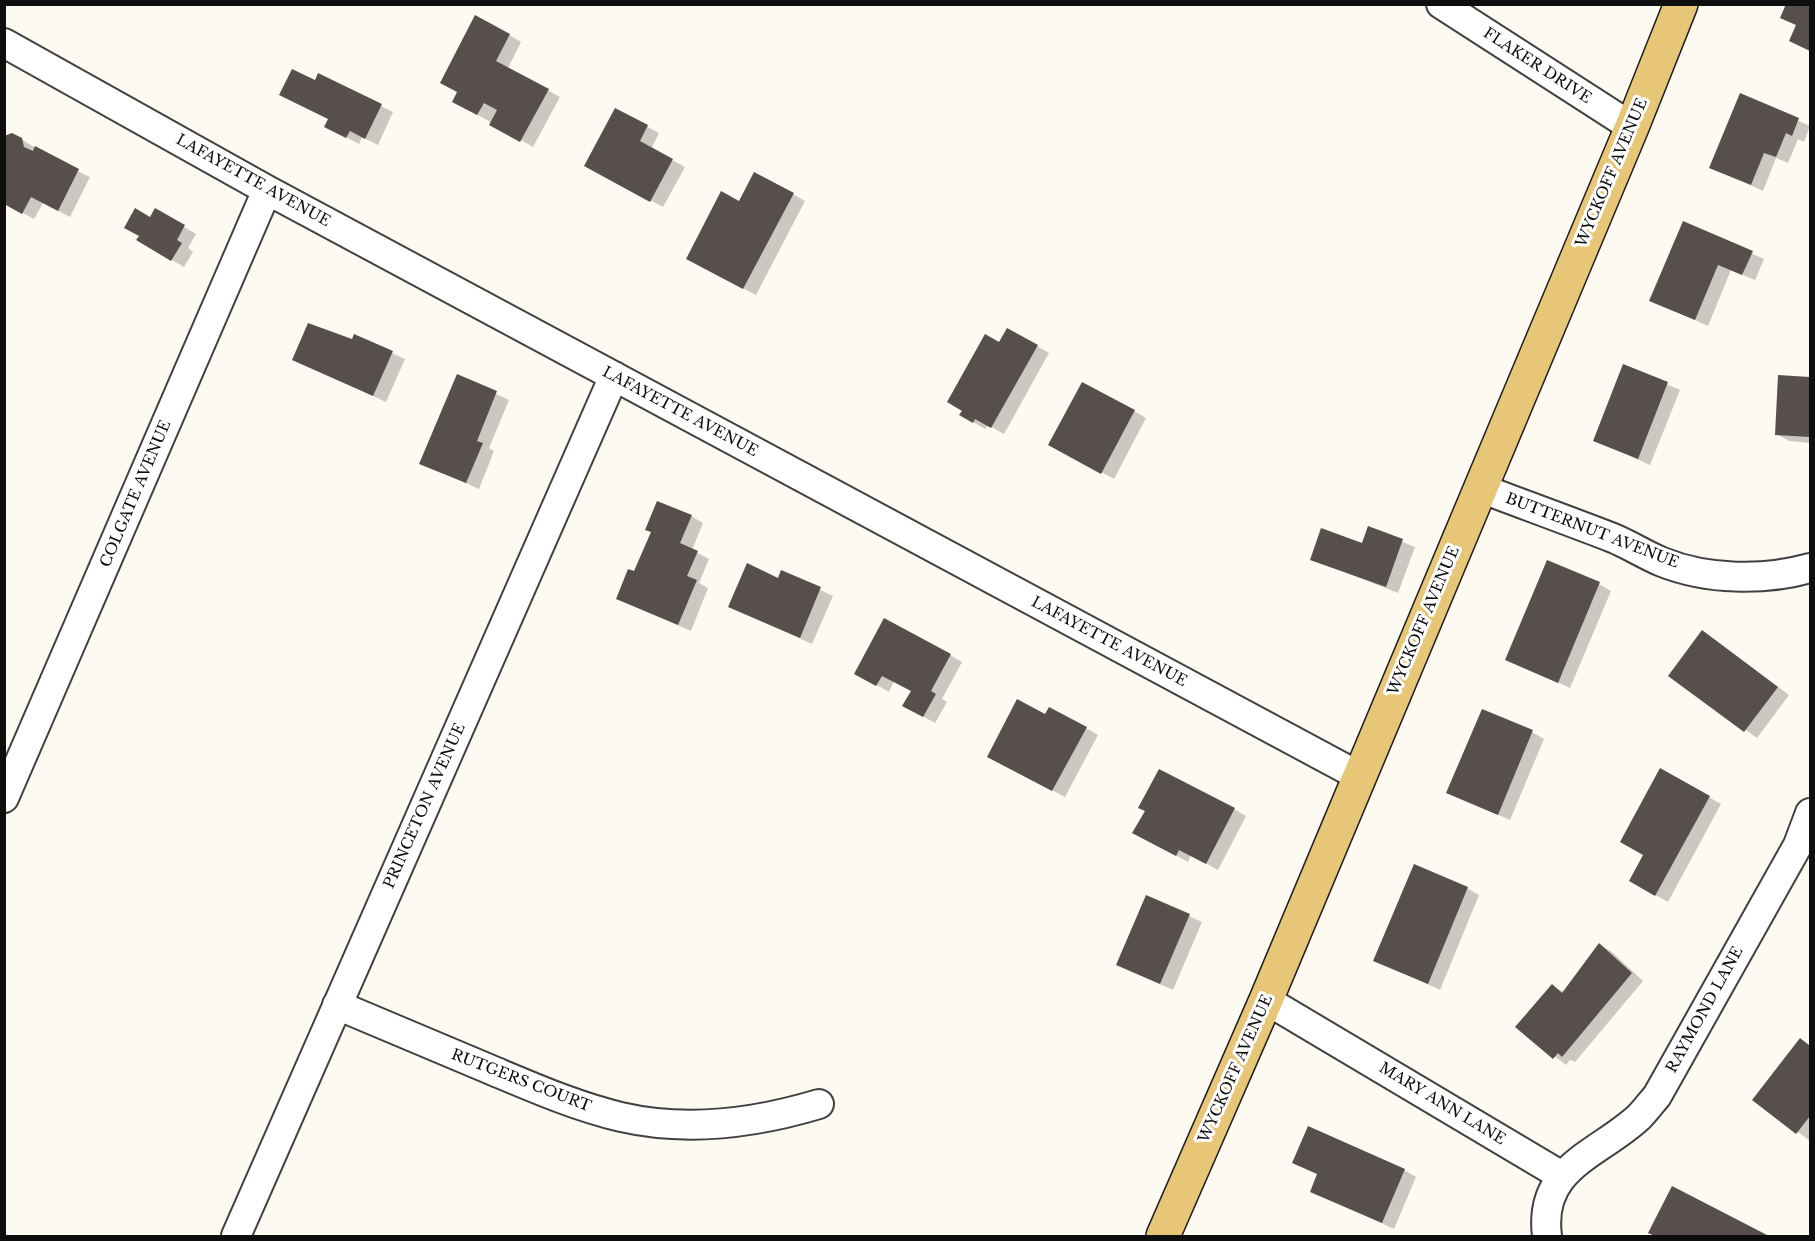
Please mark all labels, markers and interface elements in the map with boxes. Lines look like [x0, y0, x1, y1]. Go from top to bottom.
street label: FLAKER DRIVE [1480, 24, 1594, 108]
street label: WYCKOFF AVENUE [1572, 96, 1652, 250]
street label: LAFAYETTE AVENUE [173, 131, 333, 231]
street label: LAFAYETTE AVENUE [599, 363, 761, 461]
street label: COLGATE AVENUE [97, 418, 175, 570]
street label: BUTTERNUT AVENUE [1503, 490, 1681, 572]
street label: WYCKOFF AVENUE [1384, 544, 1464, 698]
street label: LAFAYETTE AVENUE [1028, 593, 1190, 691]
street label: PRINCETON AVENUE [380, 721, 470, 891]
street label: RAYMOND LANE [1663, 944, 1747, 1076]
street label: WYCKOFF AVENUE [1195, 992, 1277, 1146]
street label: RUTGERS COURT [448, 1046, 594, 1116]
street label: MARY ANN LANE [1375, 1059, 1509, 1149]

